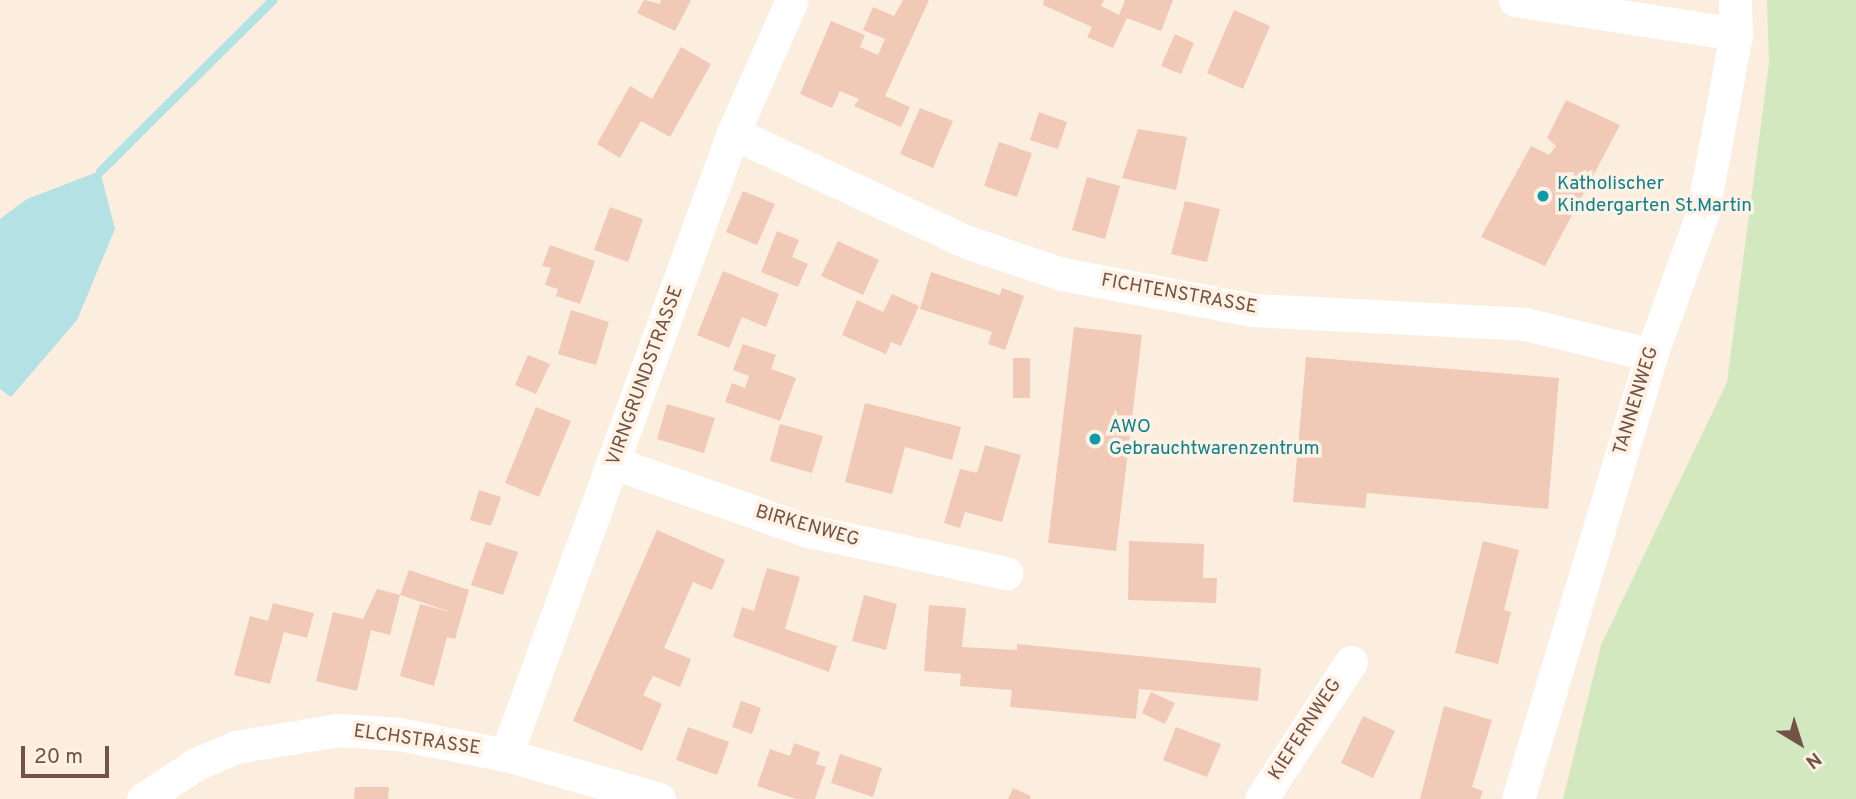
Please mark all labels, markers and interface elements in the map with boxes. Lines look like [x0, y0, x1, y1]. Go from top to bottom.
place label: Katholischer Kindergarten St.Martin [1557, 174, 1752, 218]
marker: Katholischer Kindergarten St.Martin [1535, 188, 1551, 204]
street label: FICHTENSTRASSE [1099, 270, 1259, 320]
street label: VIRNGRUNDSTRASSE [603, 283, 689, 469]
street label: TANNENWEG [1610, 344, 1664, 458]
place label: AWO Gebrauchtwarenzentrum [1109, 417, 1320, 461]
marker: AWO Gebrauchtwarenzentrum [1087, 431, 1103, 447]
street label: BIRKENWEG [752, 501, 862, 553]
street label: KIEFERNWEG [1265, 675, 1347, 785]
north arrow [1765, 708, 1835, 778]
street label: ELCHSTRASSE [352, 721, 482, 761]
scale bar [24, 732, 112, 776]
text: 20 m [34, 744, 83, 771]
text: N [1800, 746, 1826, 773]

